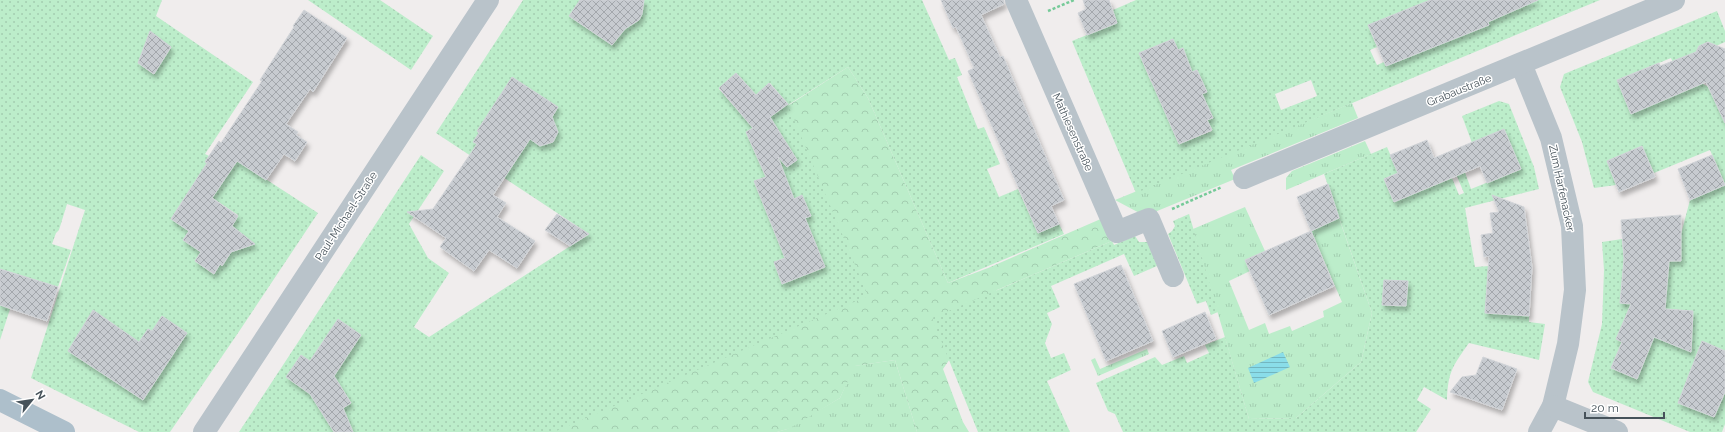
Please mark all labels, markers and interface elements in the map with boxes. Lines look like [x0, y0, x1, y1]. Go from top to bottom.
street label: Grabaustraße [1425, 71, 1494, 109]
street label: Mathiesenstraße [1050, 91, 1096, 174]
street label: Zum Harfenacker [1546, 144, 1577, 233]
street label: Paul-Michael-Straße [313, 169, 380, 263]
north arrow [12, 380, 52, 420]
text: N [32, 388, 48, 402]
scale bar [1585, 394, 1664, 420]
text: 20 m [1591, 401, 1619, 415]

